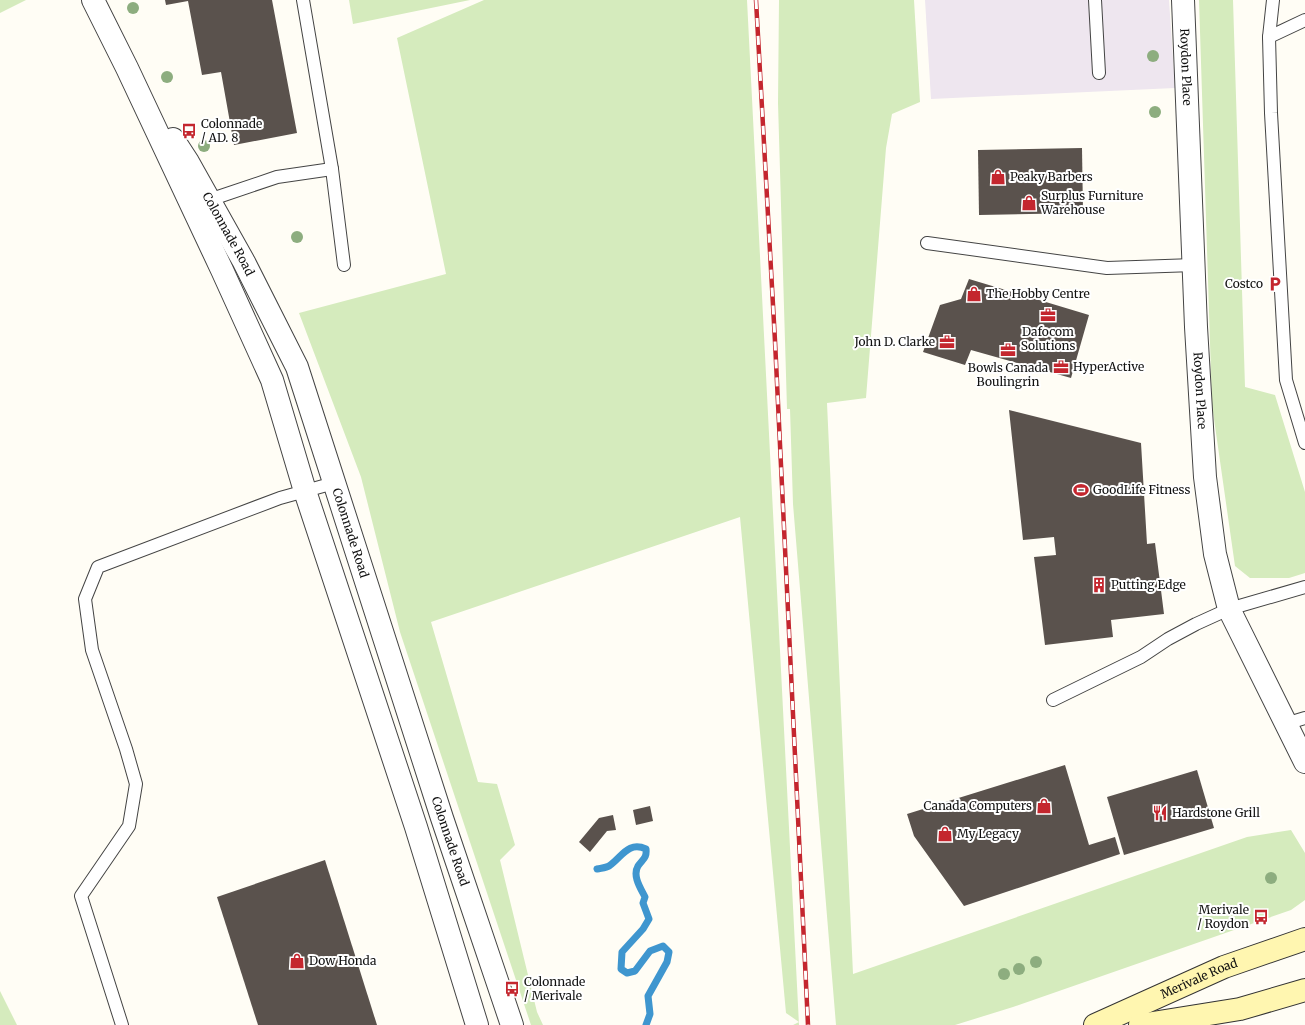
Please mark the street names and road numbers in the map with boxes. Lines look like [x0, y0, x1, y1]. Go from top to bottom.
street label: Roydon Place [1177, 28, 1195, 106]
street label: Colonnade Road [199, 189, 258, 278]
street label: Roydon Place [1191, 352, 1210, 430]
street label: Colonnade Road [329, 486, 372, 580]
street label: Colonnade Road [429, 794, 472, 888]
street label: Merivale Road [1158, 955, 1239, 1002]

